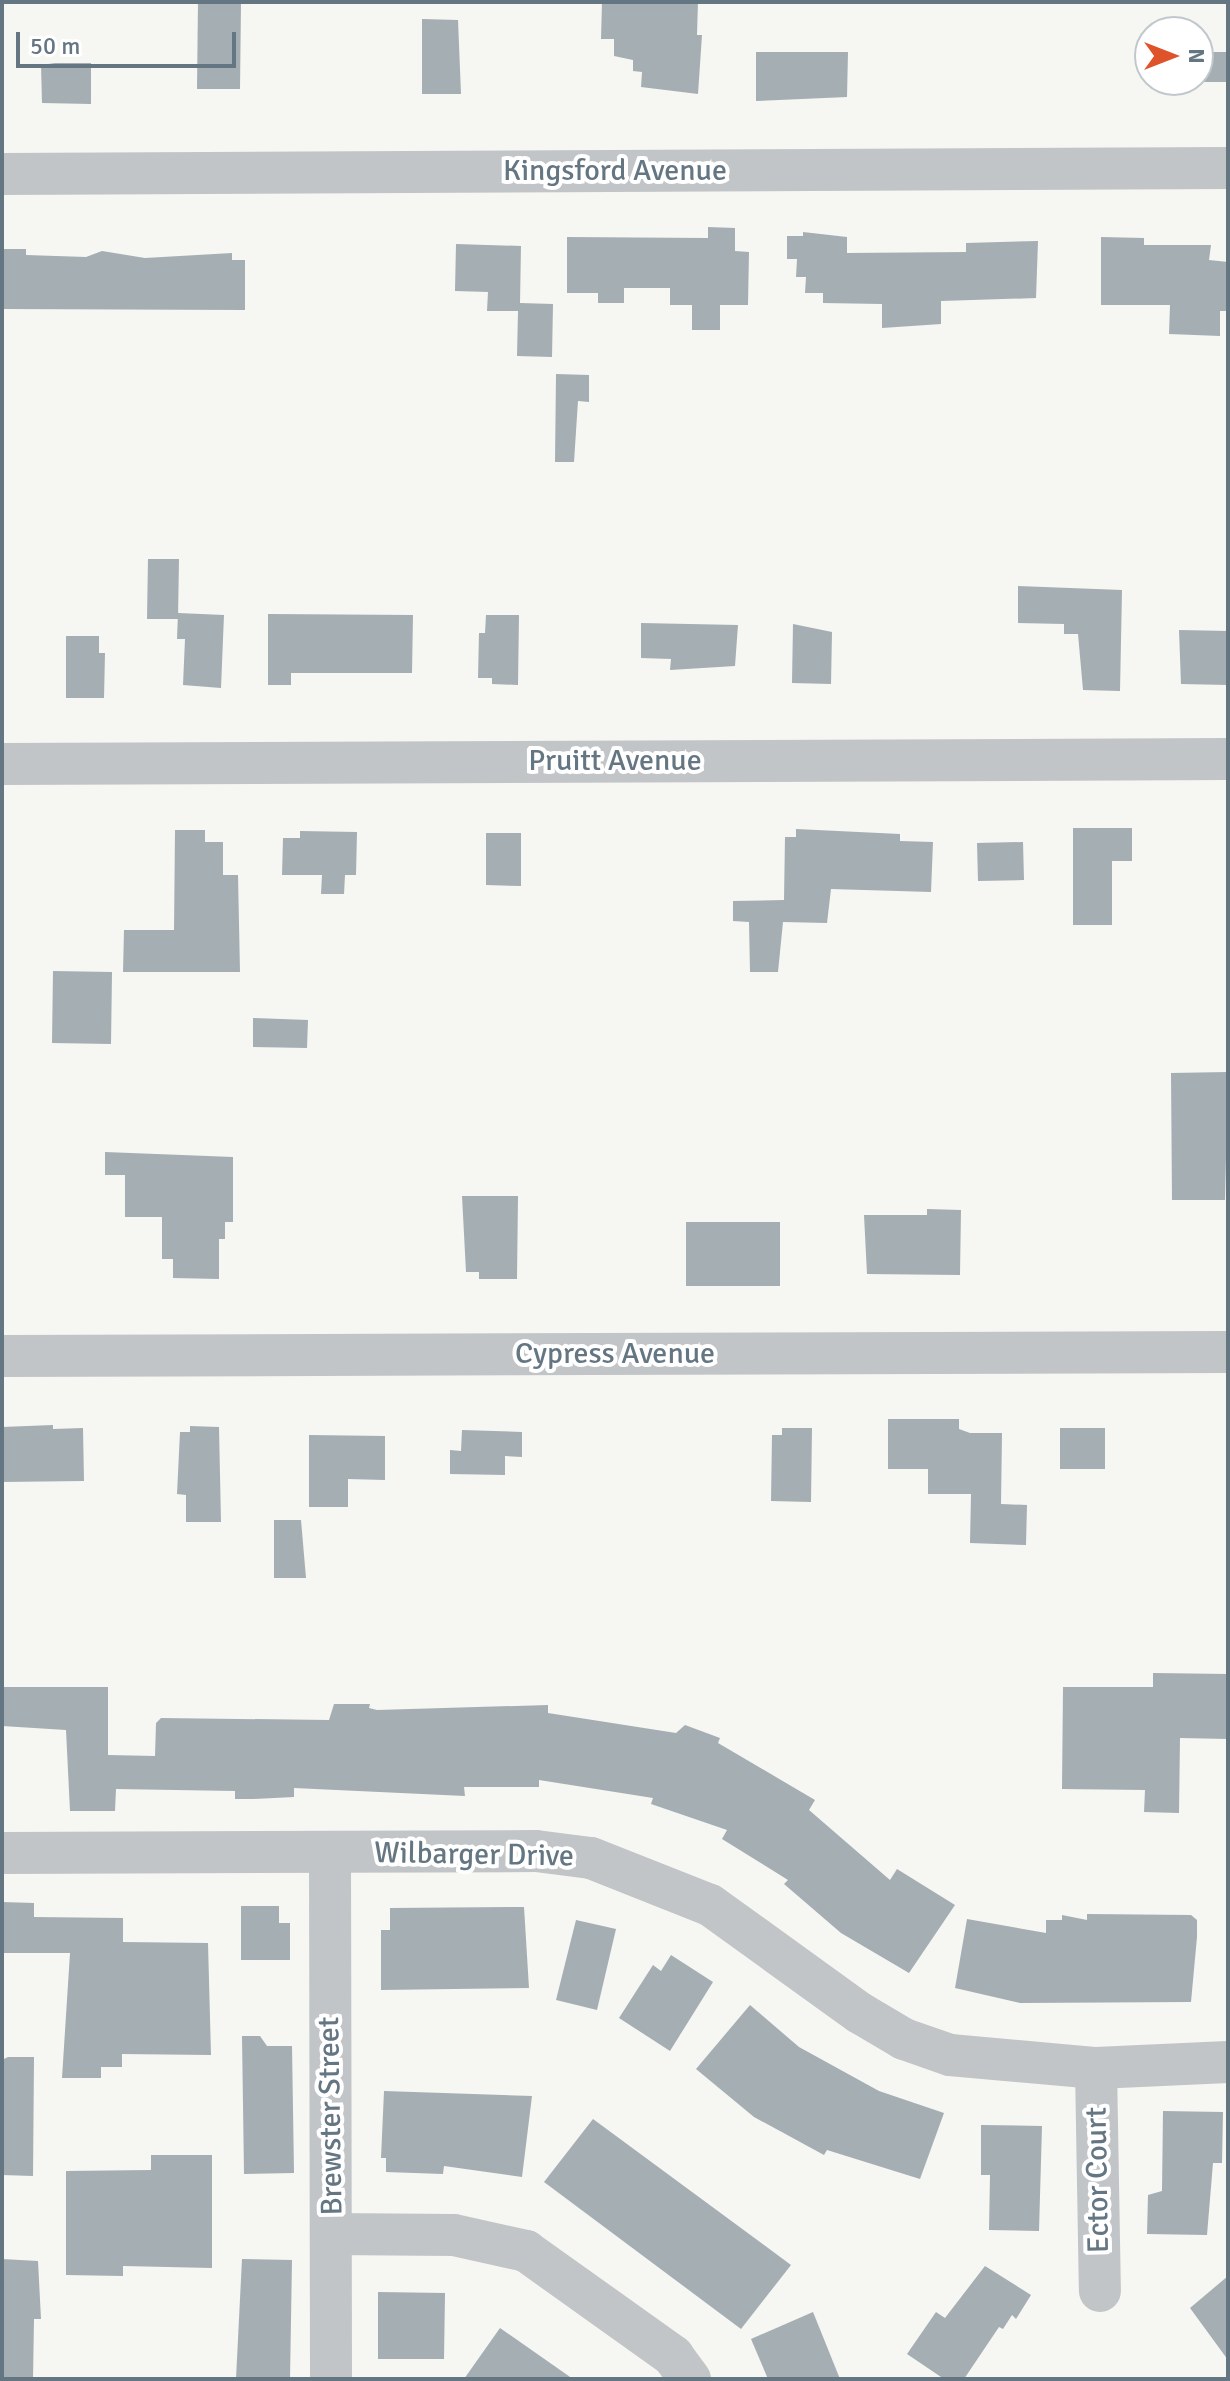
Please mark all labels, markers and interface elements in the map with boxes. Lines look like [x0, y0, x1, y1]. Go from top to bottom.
scale bar [20, 16, 240, 66]
north arrow [1134, 16, 1214, 96]
text: 50 m [30, 31, 80, 61]
text: N [1183, 48, 1210, 64]
street label: Kingsford Avenue [503, 153, 727, 189]
street label: Pruitt Avenue [528, 743, 702, 779]
street label: Cypress Avenue [515, 1336, 715, 1372]
street label: Wilbarger Drive [374, 1835, 574, 1875]
street label: Brewster Street [311, 2016, 351, 2216]
street label: Ector Court [1079, 2107, 1117, 2253]

